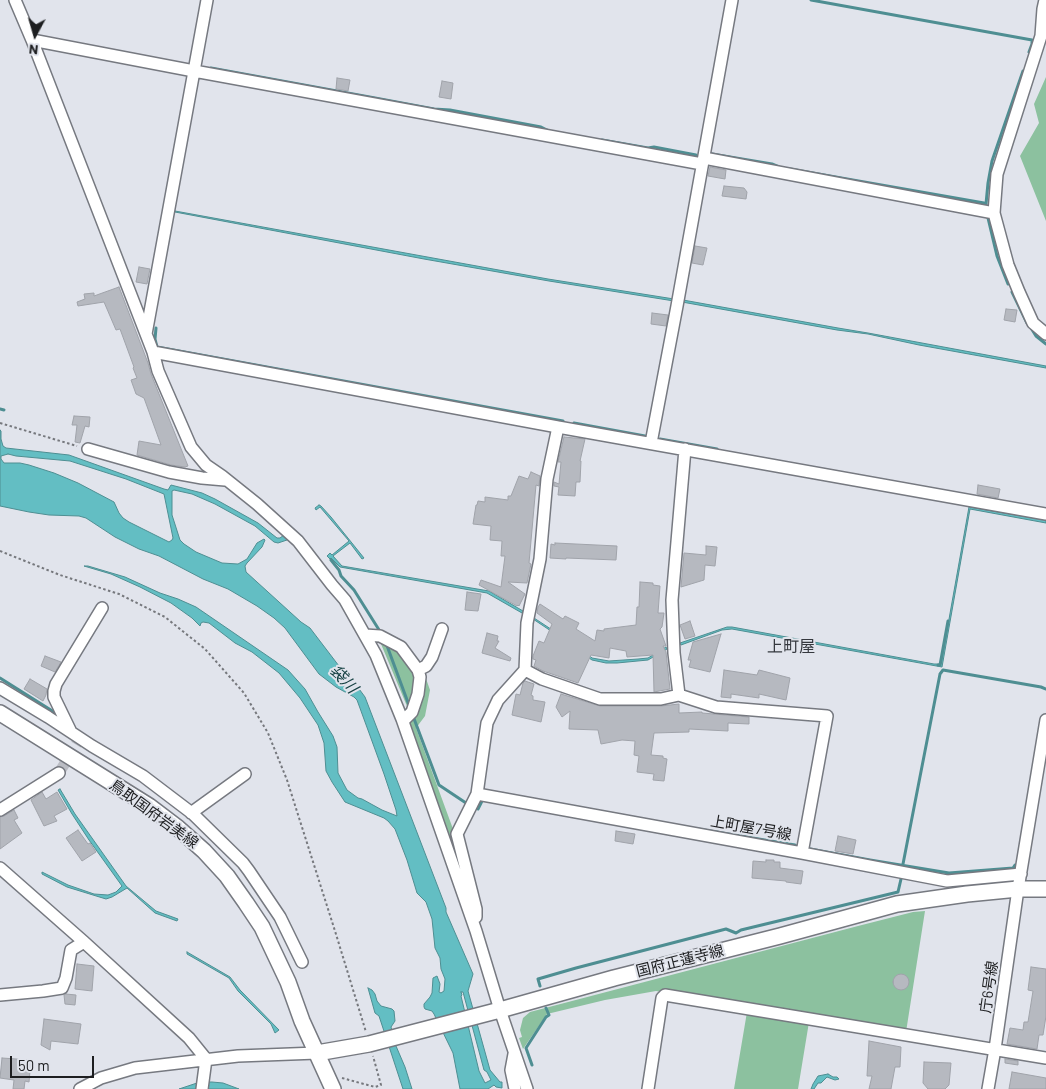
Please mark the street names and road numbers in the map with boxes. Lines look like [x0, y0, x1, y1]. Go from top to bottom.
street label: 鳥取国府岩美線 [106, 776, 202, 852]
street label: 上町屋7号線 [709, 812, 793, 844]
street label: 国府正蓮寺線 [634, 941, 726, 981]
street label: 庁6号線 [976, 960, 1002, 1014]

